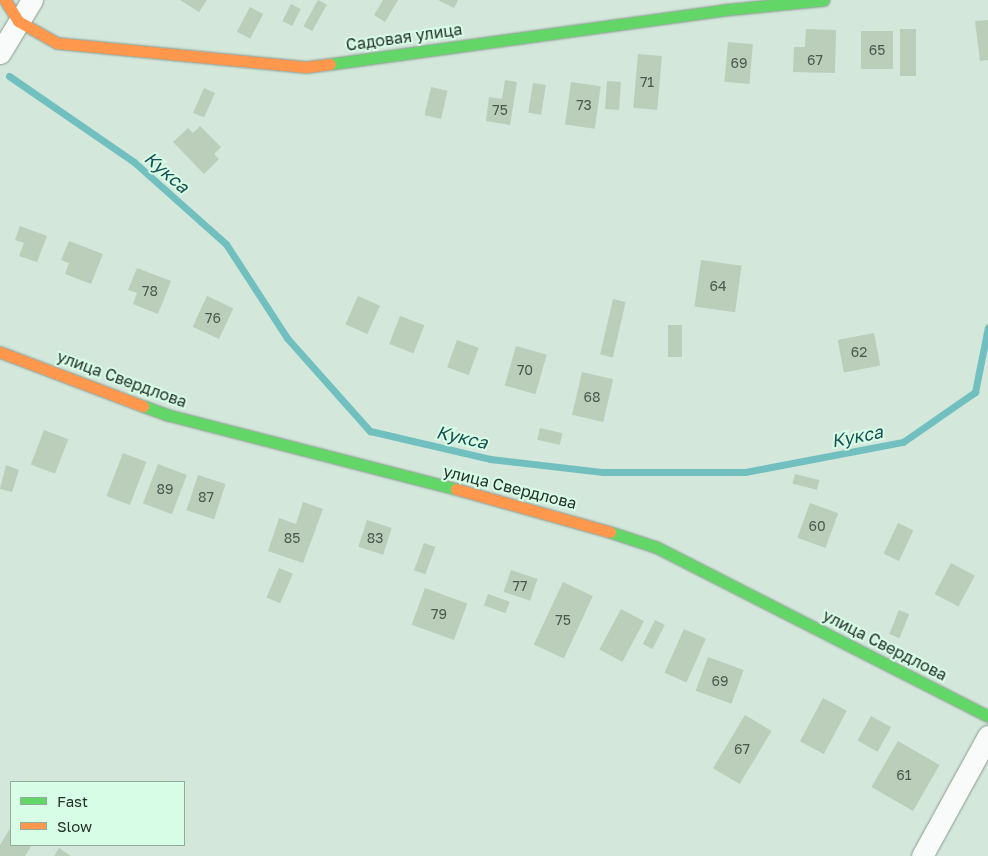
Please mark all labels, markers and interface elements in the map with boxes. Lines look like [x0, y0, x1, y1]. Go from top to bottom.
street label: Садовая улица [345, 19, 463, 55]
house number: 65 [869, 42, 885, 58]
house number: 67 [807, 52, 823, 68]
house number: 69 [731, 55, 747, 71]
house number: 71 [640, 74, 654, 90]
house number: 73 [576, 97, 592, 113]
house number: 75 [492, 102, 508, 118]
water label: Кукса [140, 147, 194, 197]
house number: 64 [709, 278, 727, 294]
house number: 78 [142, 283, 158, 299]
house number: 76 [205, 310, 221, 326]
house number: 62 [851, 344, 867, 360]
street label: улица Свердлова [54, 347, 190, 411]
house number: 70 [517, 362, 533, 378]
house number: 68 [583, 389, 601, 405]
water label: Кукса [829, 420, 885, 452]
water label: Кукса [434, 421, 490, 453]
street label: улица Свердлова [441, 461, 579, 513]
house number: 89 [156, 481, 174, 497]
house number: 87 [198, 489, 214, 505]
house number: 60 [808, 518, 826, 534]
house number: 85 [284, 530, 300, 546]
house number: 83 [367, 530, 383, 546]
house number: 77 [513, 578, 527, 594]
street label: улица Свердлова [820, 605, 950, 685]
house number: 79 [431, 606, 447, 622]
house number: 75 [555, 612, 571, 628]
house number: 69 [712, 673, 728, 689]
house number: 67 [734, 741, 750, 757]
house number: 61 [896, 767, 912, 783]
legend [10, 781, 185, 846]
text: Fast [57, 792, 88, 810]
text: Slow [57, 817, 92, 835]

